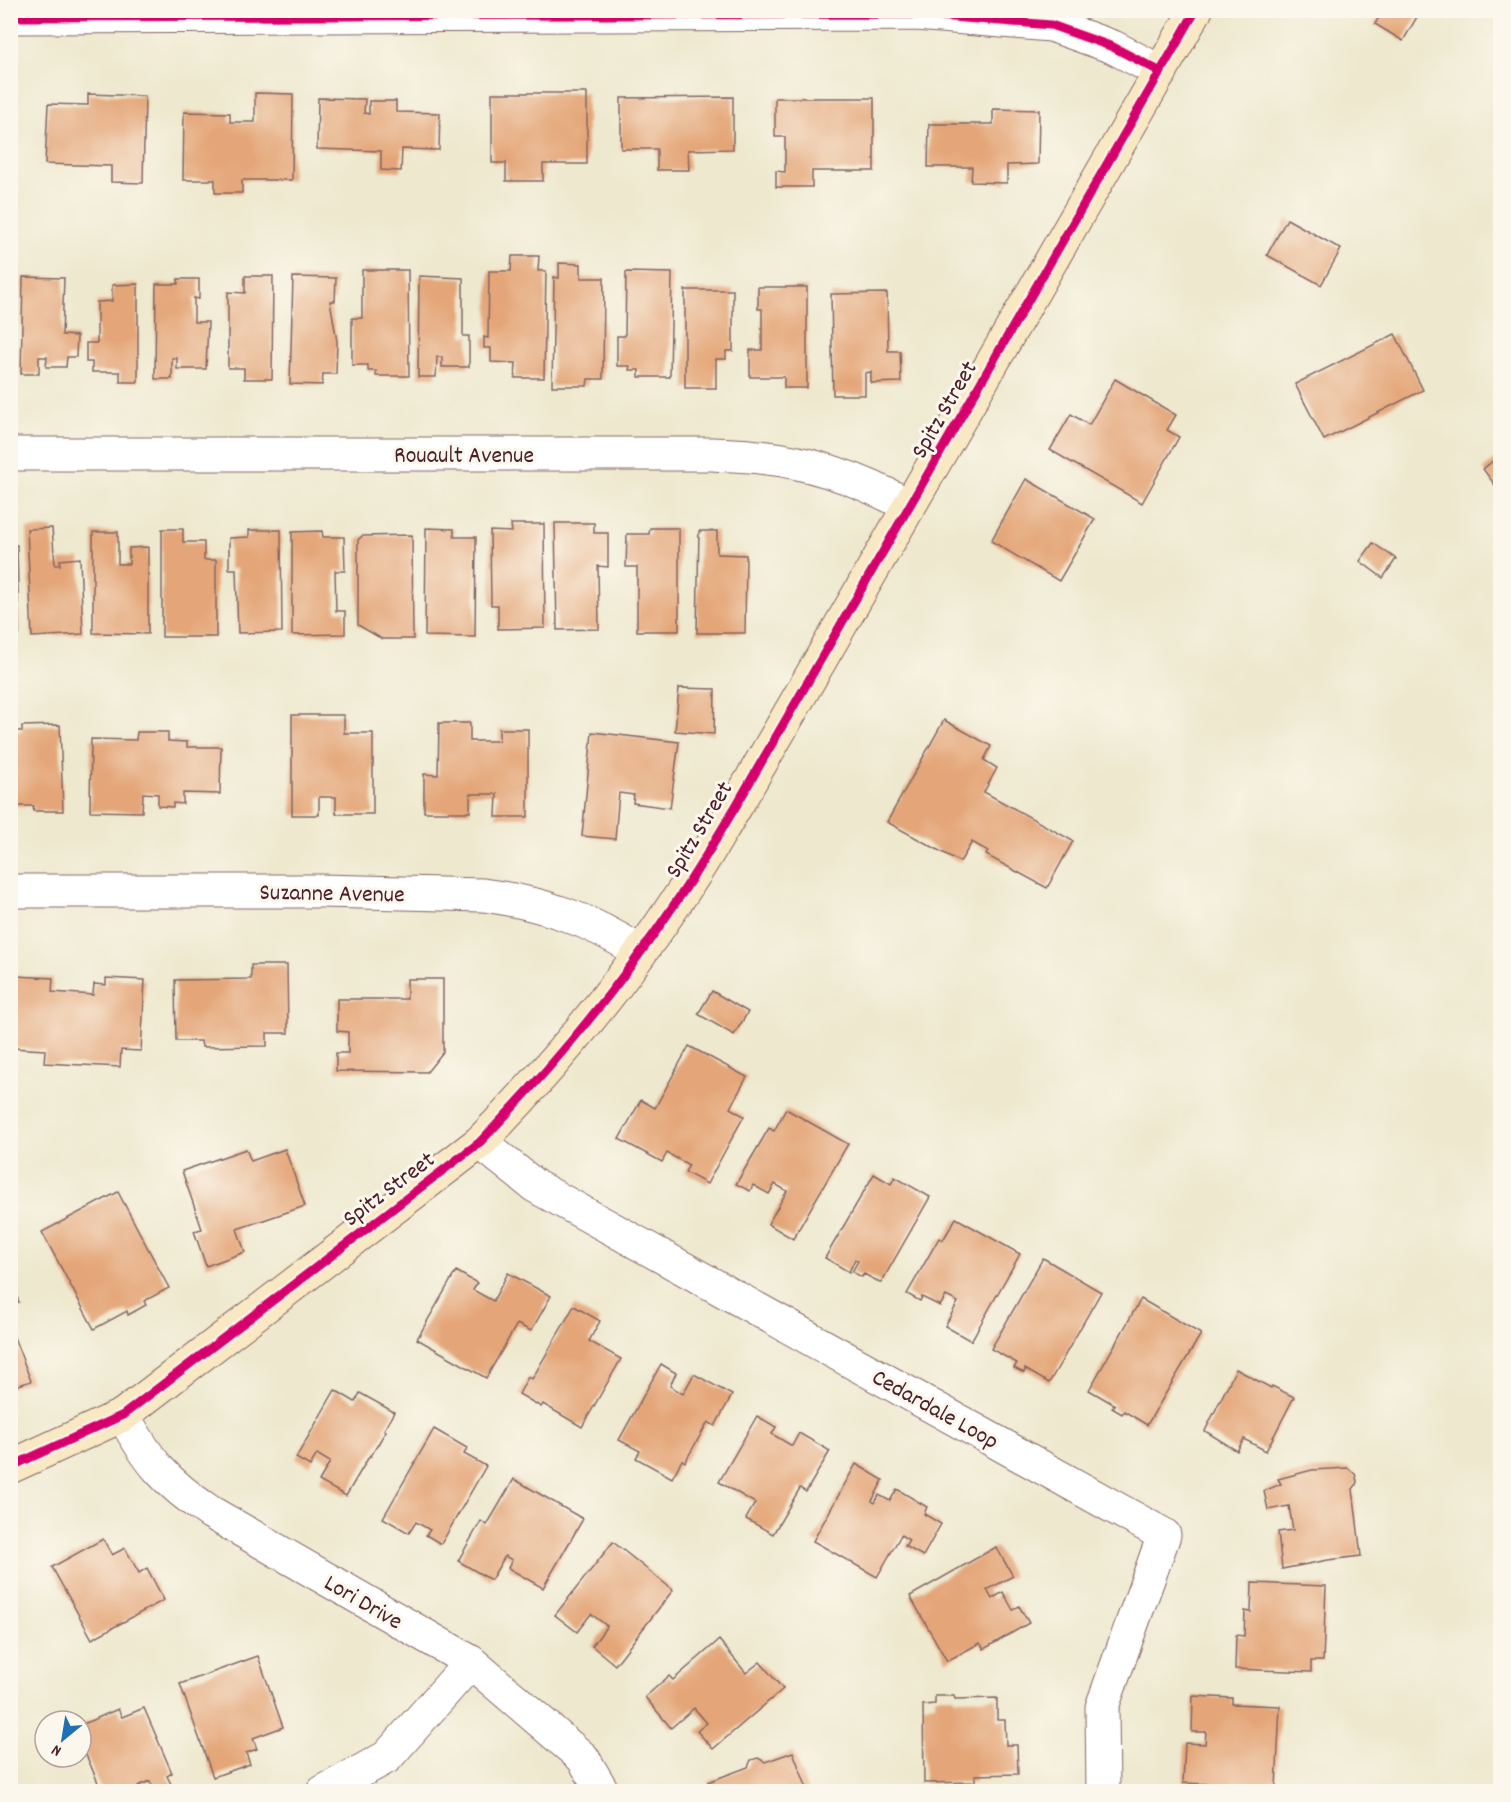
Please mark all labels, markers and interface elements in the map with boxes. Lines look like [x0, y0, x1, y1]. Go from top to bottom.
street label: Spitz Street [904, 355, 987, 466]
street label: Rouault Avenue [394, 440, 534, 474]
street label: Spitz Street [658, 775, 743, 886]
street label: Suzanne Avenue [259, 877, 405, 913]
street label: Spitz Street [337, 1144, 443, 1236]
street label: Cedardale Loop [865, 1362, 1004, 1460]
street label: Lori Drive [317, 1567, 408, 1640]
north arrow [33, 1709, 93, 1769]
text: N [47, 1738, 66, 1762]

